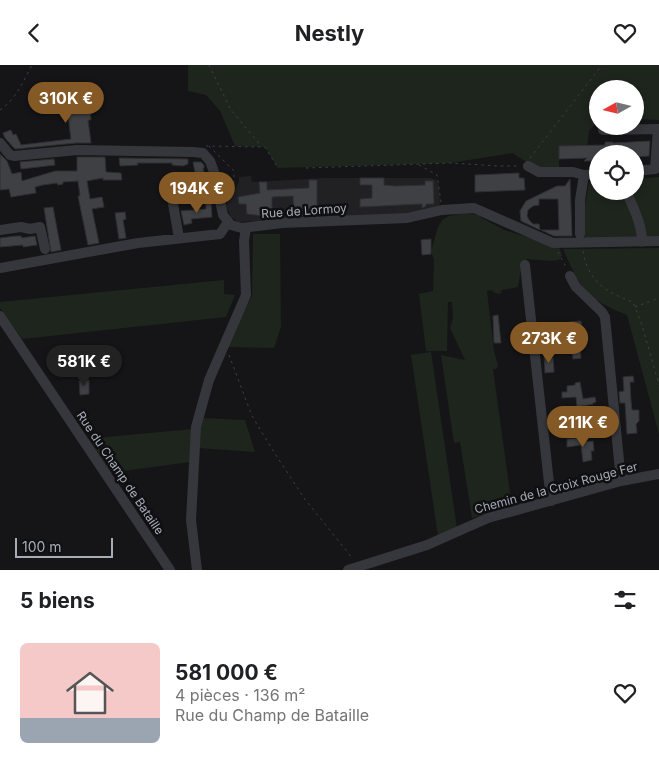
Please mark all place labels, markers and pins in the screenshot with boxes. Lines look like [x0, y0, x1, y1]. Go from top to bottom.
pin: 310K € [25, 82, 107, 124]
pin: 194K € [156, 171, 238, 214]
pin: 273K € [508, 321, 590, 364]
pin: 581K € [43, 345, 125, 387]
pin: 211K € [542, 405, 624, 448]

